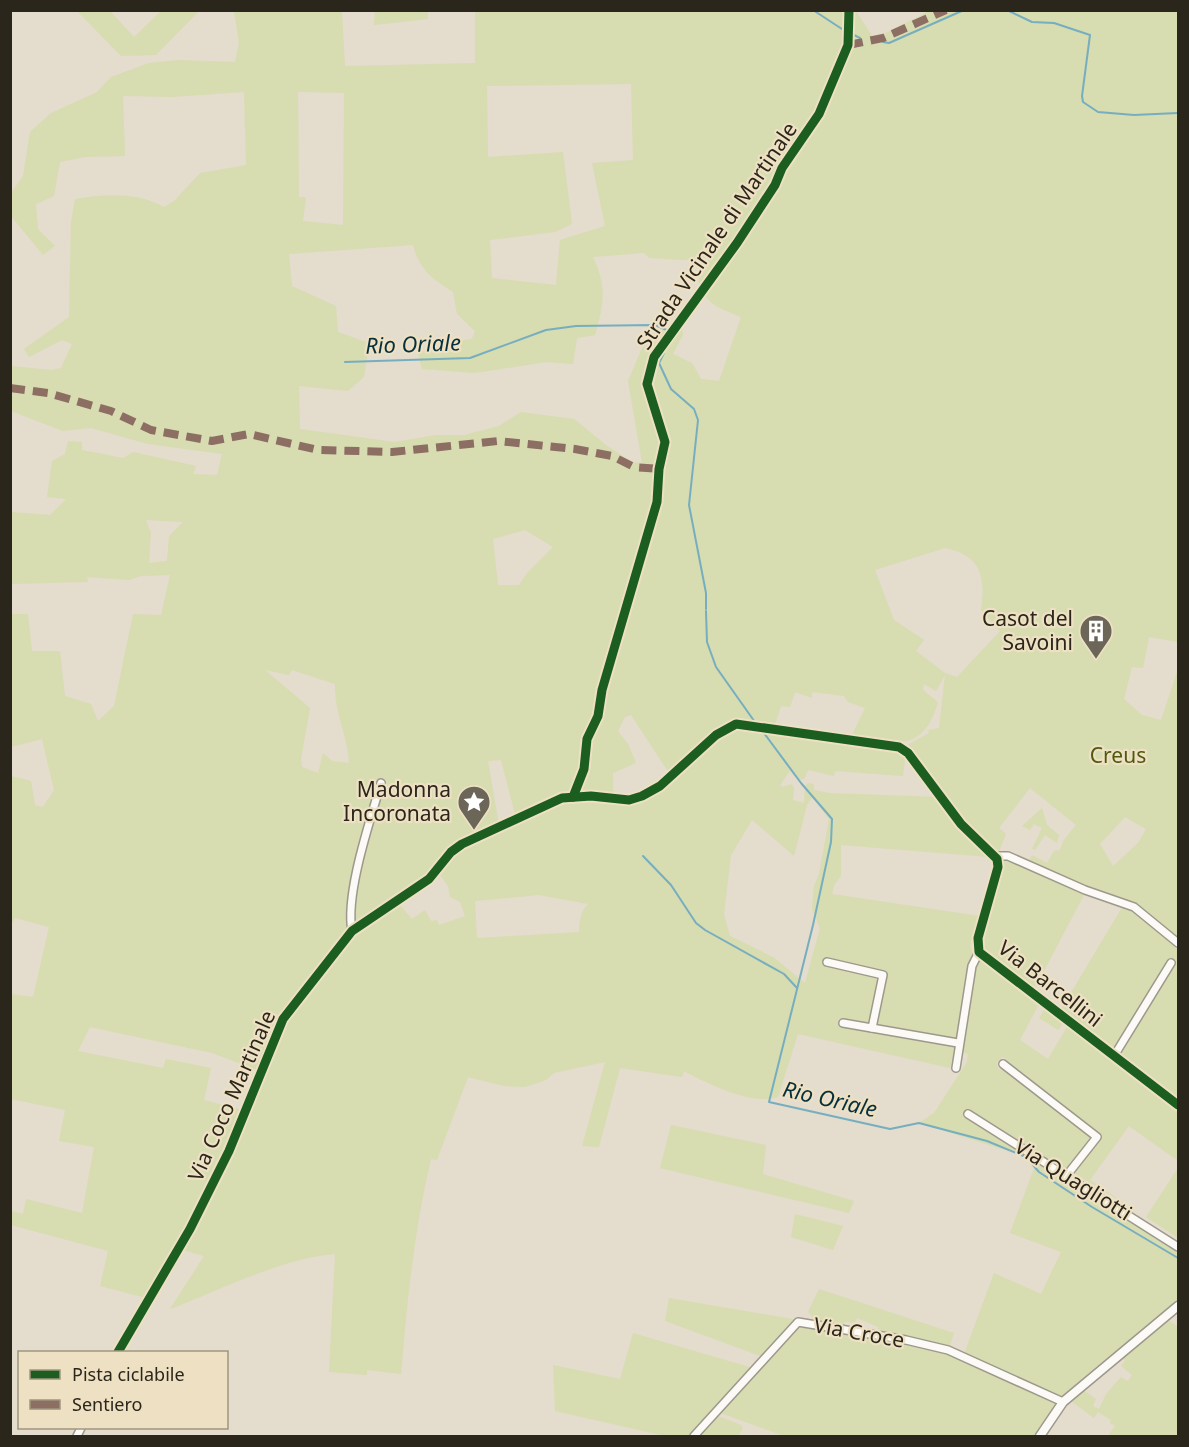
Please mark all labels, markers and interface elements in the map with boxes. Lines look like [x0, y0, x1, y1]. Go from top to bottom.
street label: Strada Vicinale di Martinale [629, 116, 803, 355]
water label: Rio Oriale [365, 326, 461, 360]
place label: Casot del Savoini [982, 604, 1073, 656]
building icon: Casot del Savoini [1078, 613, 1114, 660]
park label: Creus [1090, 741, 1146, 769]
place label: Madonna Incoronata [343, 775, 451, 827]
place icon: Madonna Incoronata [456, 784, 492, 831]
street label: Via Barcellini [993, 934, 1109, 1033]
street label: Via Coco Martinale [181, 1006, 281, 1185]
water label: Rio Oriale [780, 1073, 880, 1123]
street label: Via Quagliotti [1010, 1132, 1138, 1226]
street label: Via Croce [812, 1310, 907, 1354]
legend [18, 1351, 228, 1429]
text: Pista ciclabile [72, 1362, 185, 1386]
text: Sentiero [72, 1392, 142, 1416]

